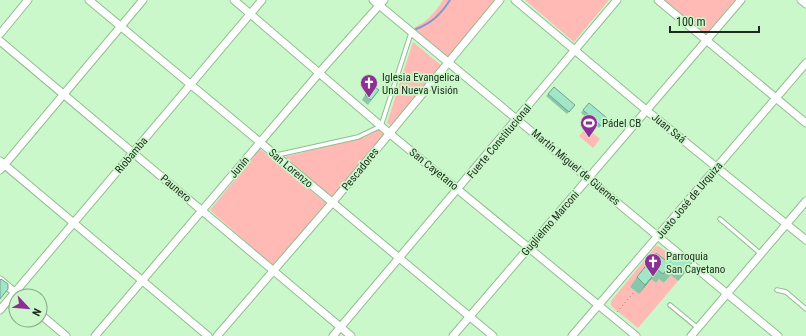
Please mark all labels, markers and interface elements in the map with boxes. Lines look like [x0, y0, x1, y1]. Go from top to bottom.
scale bar [670, 8, 759, 34]
text: 100 m [676, 15, 706, 29]
place label: Iglesia Evangelica Una Nueva Visión [382, 71, 460, 97]
church icon: Iglesia Evangelica Una Nueva Visión [359, 73, 379, 98]
street label: Fuerte Constitucional [465, 102, 534, 181]
street label: Juan Saá [649, 111, 688, 146]
sports icon: Pádel CB [579, 113, 599, 138]
place label: Pádel CB [602, 117, 641, 130]
street label: Martín Miguel de Güemes [529, 127, 622, 208]
street label: Riobamba [112, 134, 150, 176]
street label: Pescadores [339, 145, 381, 193]
street label: San Lorenzo [266, 146, 316, 191]
street label: San Cayetano [407, 146, 461, 193]
street label: Junín [227, 154, 252, 181]
street label: Justo José de Urquiza [653, 159, 725, 241]
street label: Paunero [158, 172, 194, 205]
street label: Guglielmo Marconi [519, 188, 582, 258]
place label: Parroquia San Cayetano [666, 250, 726, 276]
church icon: Parroquia San Cayetano [643, 252, 663, 277]
north arrow [8, 288, 48, 328]
text: N [29, 306, 44, 318]

